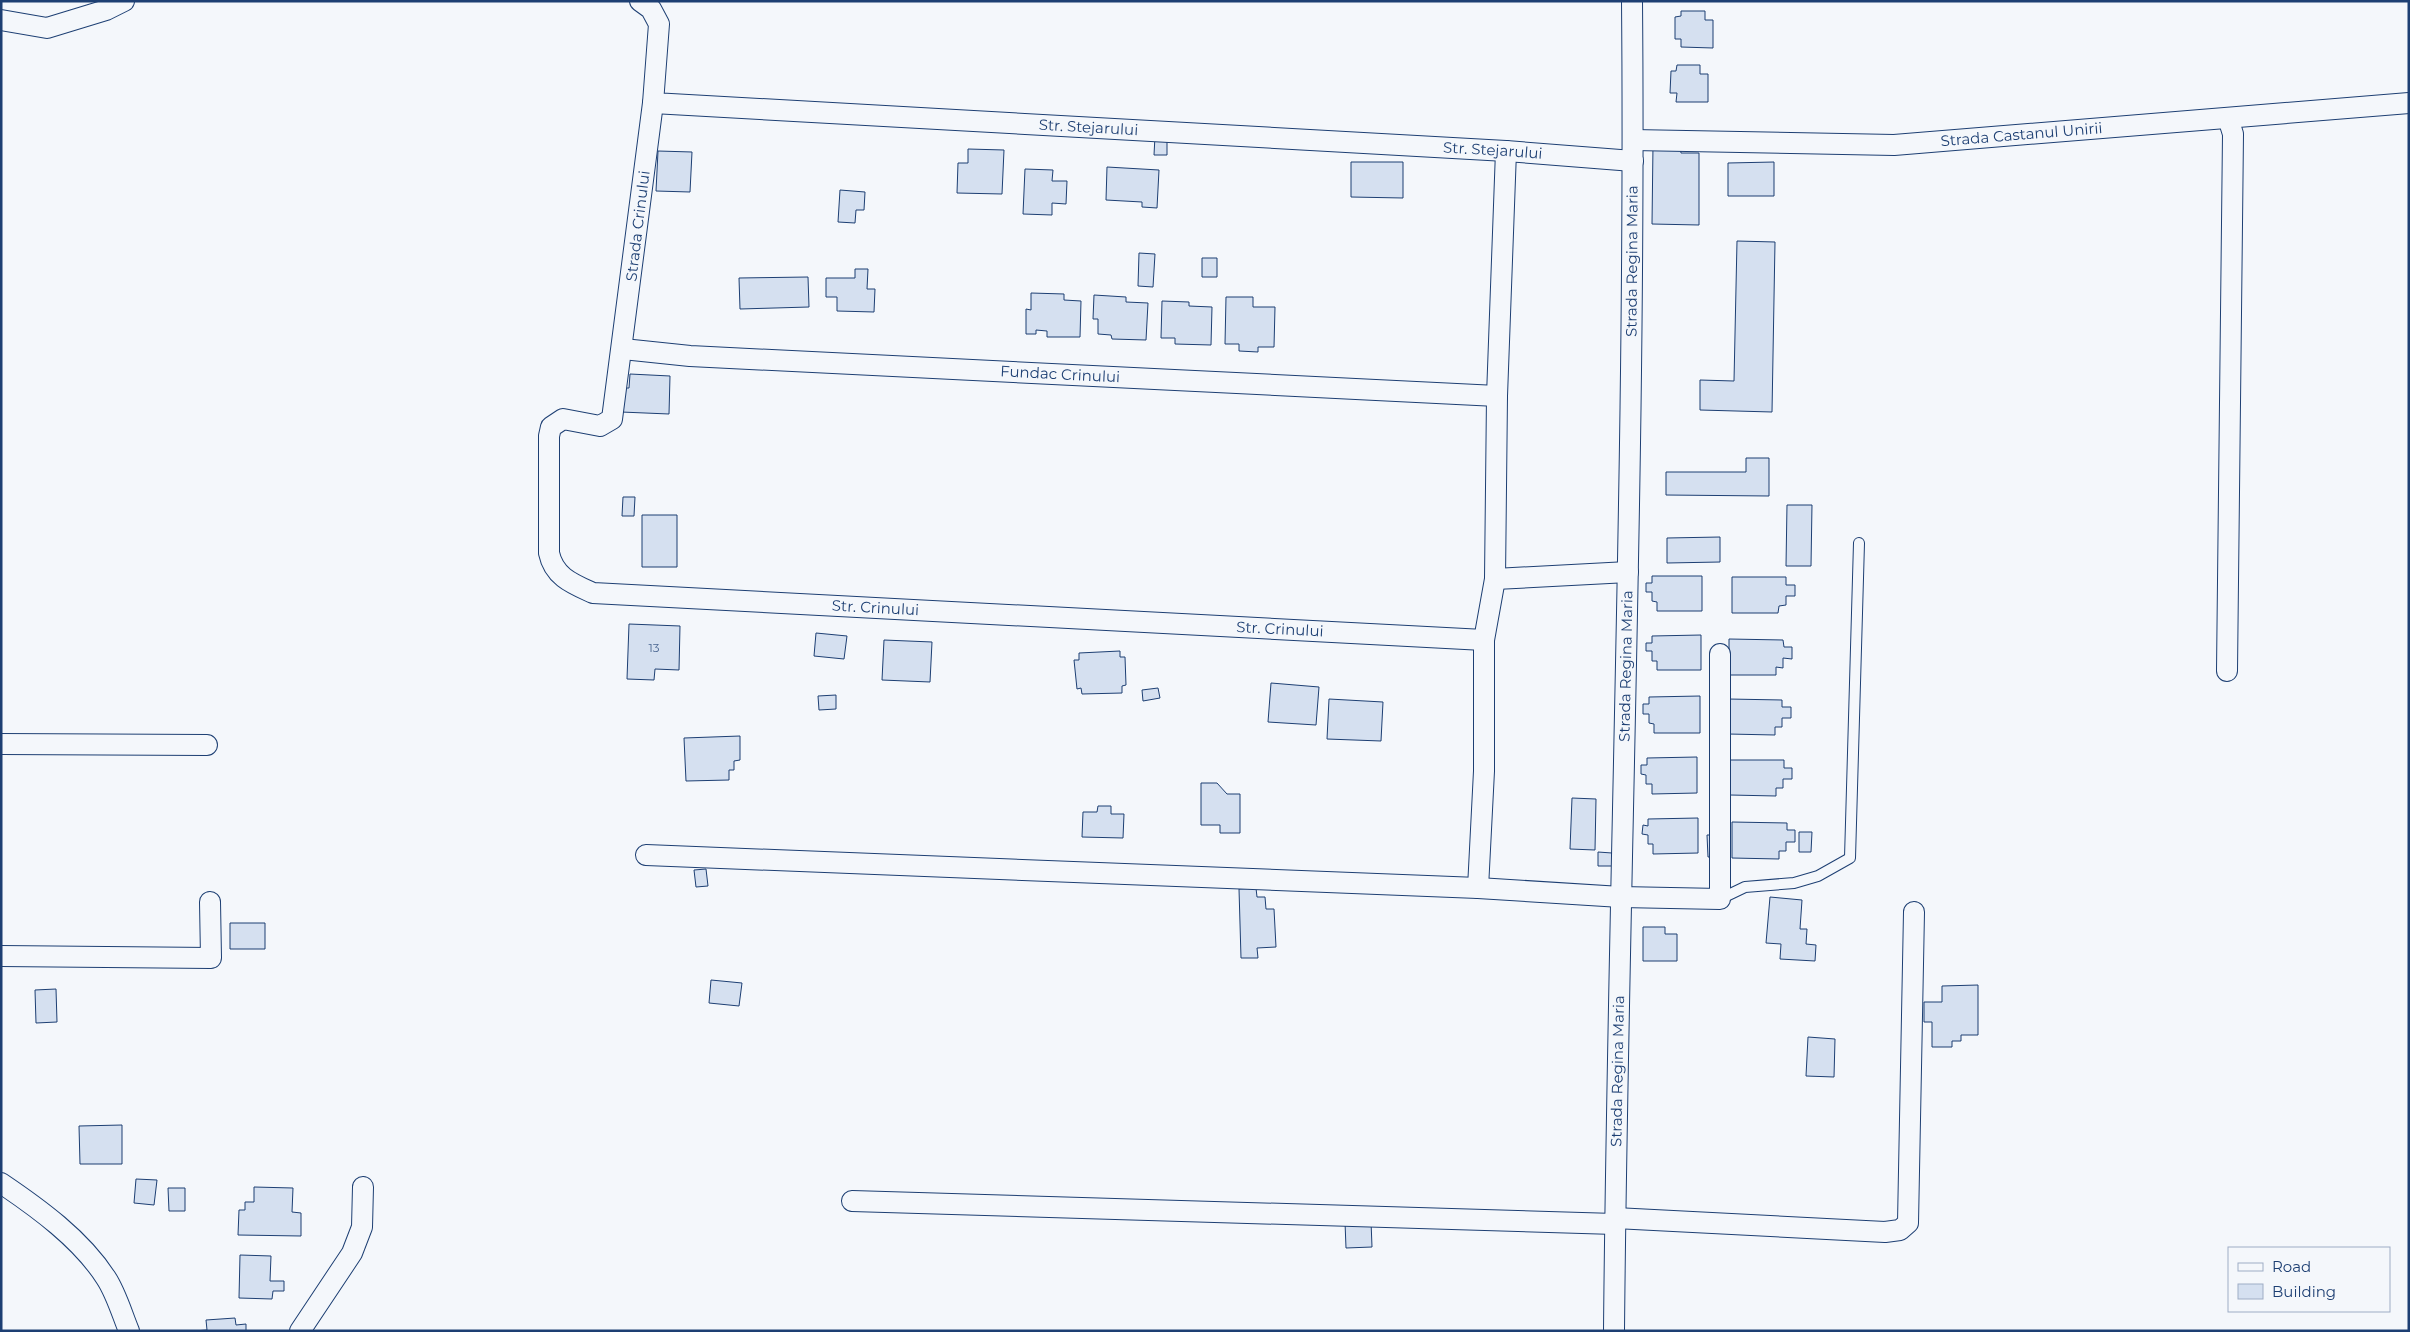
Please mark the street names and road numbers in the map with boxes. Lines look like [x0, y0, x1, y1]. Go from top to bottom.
street label: Str. Stejarului [1038, 115, 1139, 139]
street label: Strada Castanul Unirii [1940, 118, 2103, 150]
street label: Str. Stejarului [1443, 137, 1543, 163]
street label: Strada Crinului [621, 169, 654, 282]
street label: Strada Regina Maria [1621, 185, 1641, 337]
street label: Fundac Crinului [1000, 361, 1121, 386]
street label: Strada Regina Maria [1614, 590, 1636, 742]
street label: Str. Crinului [831, 596, 920, 619]
street label: Str. Crinului [1236, 617, 1324, 641]
street label: Strada Regina Maria [1606, 995, 1628, 1147]

